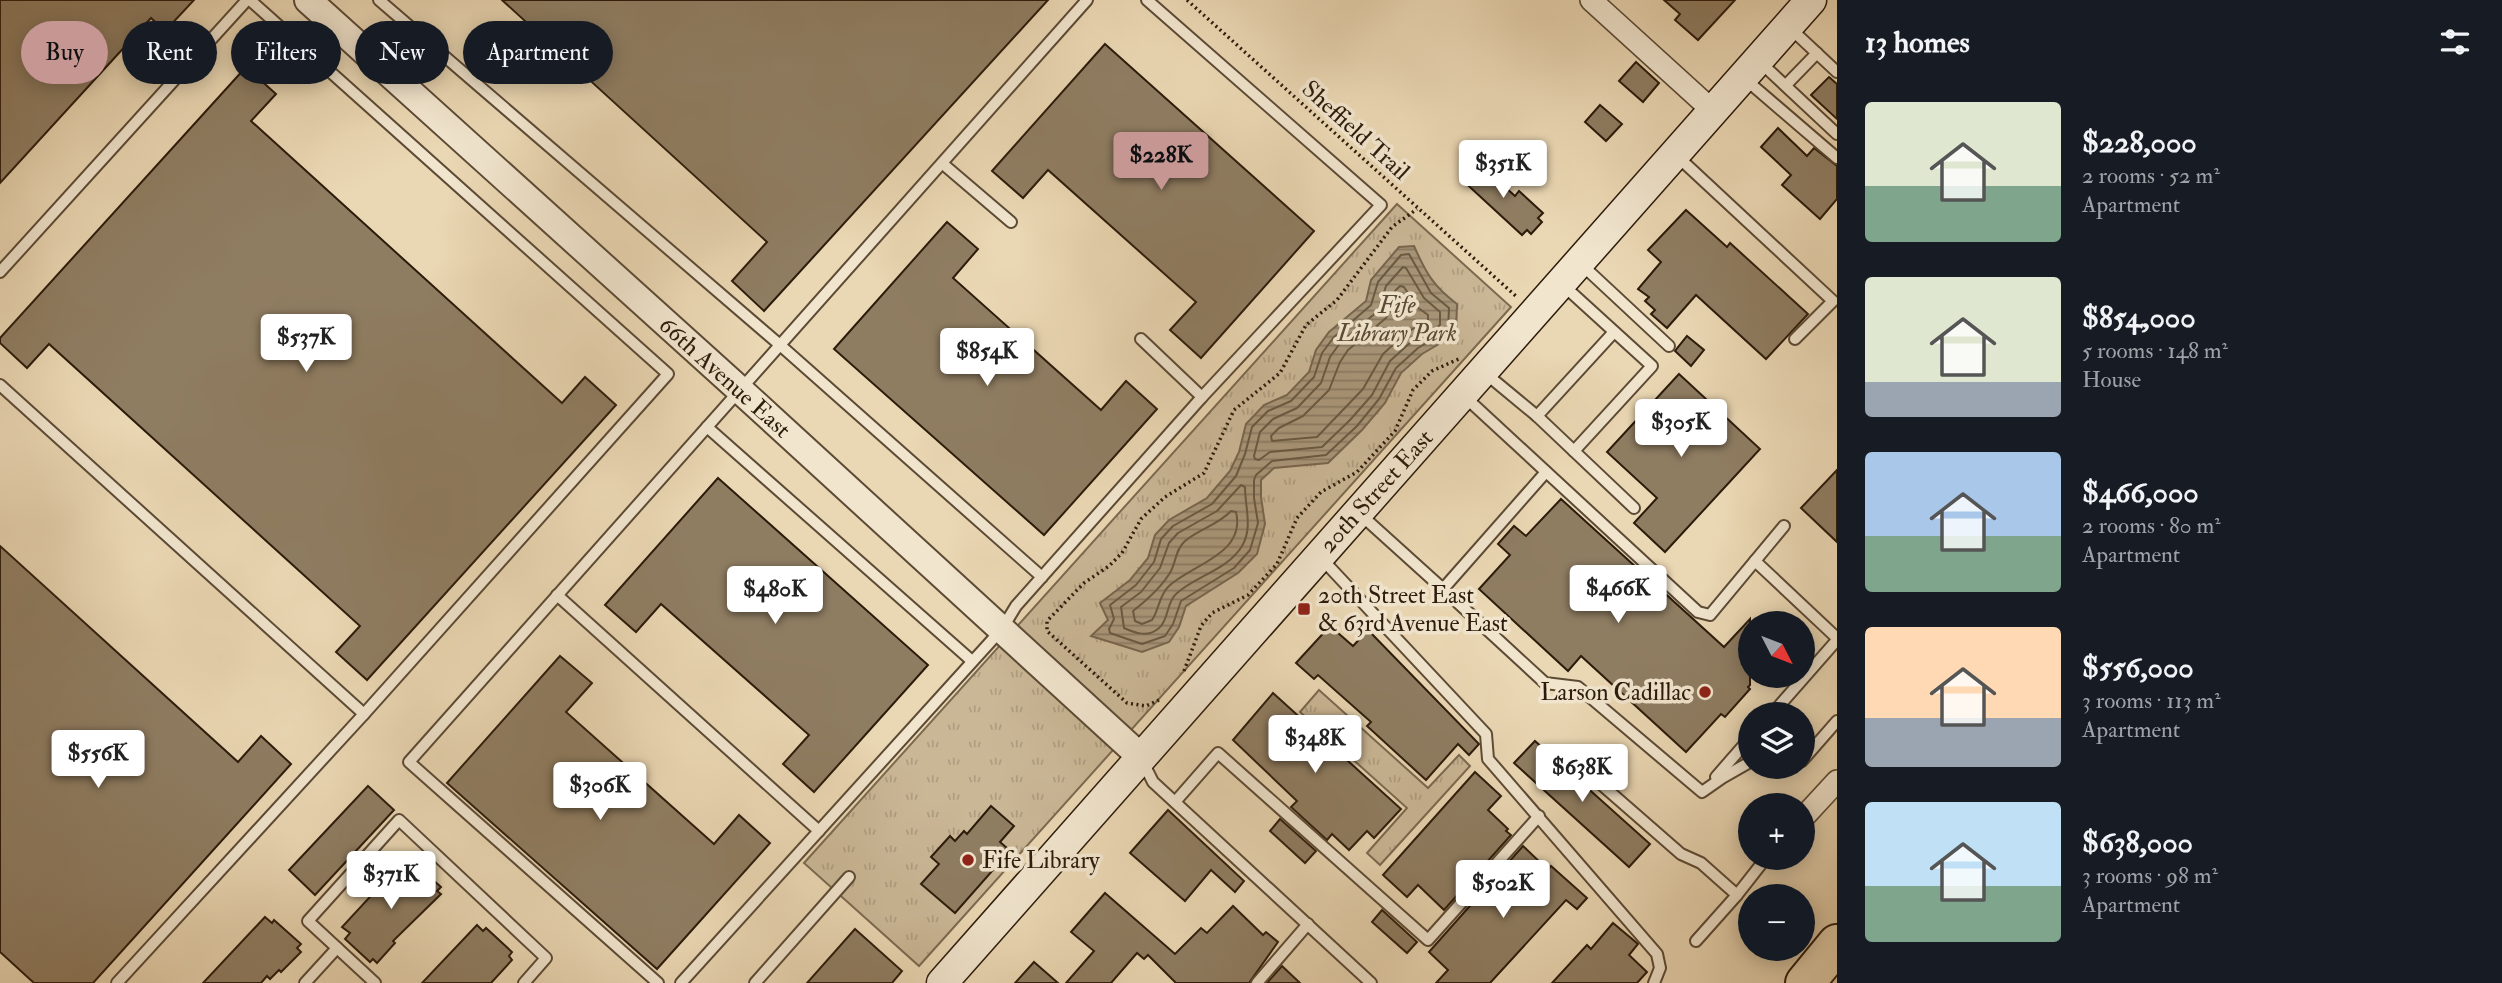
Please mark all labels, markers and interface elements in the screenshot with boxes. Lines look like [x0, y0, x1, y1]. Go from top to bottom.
chip: Buy [21, 21, 108, 84]
chip: Rent [122, 21, 217, 84]
chip: Filters [231, 21, 341, 84]
chip: New [355, 21, 449, 84]
chip: Apartment [463, 21, 613, 84]
icon: filters [2436, 23, 2474, 61]
text: 13 homes [1865, 24, 1970, 61]
street label: Sheffield Trail [1295, 74, 1416, 187]
text: $228,000 [2082, 124, 2197, 161]
icon: home [1921, 130, 2005, 214]
pin: $228K [1112, 132, 1210, 192]
text: $228K [1129, 140, 1193, 169]
pin: $351K [1454, 140, 1552, 200]
text: $351K [1475, 148, 1531, 177]
text: 2 rooms · 52 m² [2082, 161, 2220, 190]
text: Apartment [2082, 190, 2180, 219]
park label: Fife Library Park [1336, 290, 1457, 349]
text: $854,000 [2082, 299, 2196, 336]
icon: home [1921, 305, 2005, 389]
street label: 66th Avenue East [652, 310, 797, 445]
pin: $537K [257, 314, 355, 374]
text: $537K [277, 322, 335, 351]
pin: $854K [938, 328, 1036, 388]
text: $854K [956, 336, 1018, 365]
text: 5 rooms · 148 m² [2082, 336, 2228, 365]
text: House [2082, 365, 2141, 394]
pin: $305K [1632, 400, 1730, 459]
text: $305K [1651, 407, 1711, 436]
street label: 20th Street East [1313, 423, 1440, 560]
text: $466,000 [2082, 474, 2199, 511]
icon: home [1921, 480, 2005, 564]
text: 2 rooms · 80 m² [2082, 511, 2221, 540]
text: Apartment [2082, 540, 2180, 569]
pin: $480K [726, 566, 824, 626]
pin: $466K [1569, 566, 1667, 625]
text: $466K [1586, 573, 1650, 602]
text: $480K [743, 574, 807, 603]
place label: 20th Street East & 63rd Avenue East [1318, 580, 1508, 639]
marker: 20th Street East & 63rd Avenue East [1296, 601, 1312, 617]
north arrow [1738, 611, 1815, 688]
map controls [1738, 611, 1815, 961]
text: $556,000 [2082, 649, 2194, 686]
icon: home [1921, 655, 2005, 739]
place label: Larson Cadillac [1540, 677, 1691, 708]
marker: Larson Cadillac [1697, 684, 1713, 700]
text: 3 rooms · 113 m² [2082, 686, 2221, 715]
button: layers [1738, 702, 1815, 779]
text: Apartment [2082, 715, 2180, 744]
pin: $348K [1266, 716, 1364, 775]
text: $348K [1284, 723, 1346, 752]
pin: $556K [49, 730, 147, 790]
text: $556K [68, 738, 128, 767]
pin: $638K [1533, 744, 1631, 804]
text: $638K [1552, 752, 1612, 781]
pin: $306K [551, 762, 649, 822]
text: $306K [569, 770, 631, 799]
button: + [1738, 793, 1815, 870]
text: $638,000 [2082, 824, 2193, 861]
icon: home [1921, 830, 2005, 914]
place label: Fife Library [982, 845, 1100, 876]
pin: $371K [342, 852, 440, 911]
marker: Fife Library [960, 852, 976, 868]
text: $371K [363, 859, 419, 888]
pin: $502K [1454, 860, 1552, 920]
text: 3 rooms · 98 m² [2082, 861, 2218, 890]
text: $502K [1472, 868, 1534, 897]
button: − [1738, 884, 1815, 961]
text: Apartment [2082, 890, 2180, 919]

